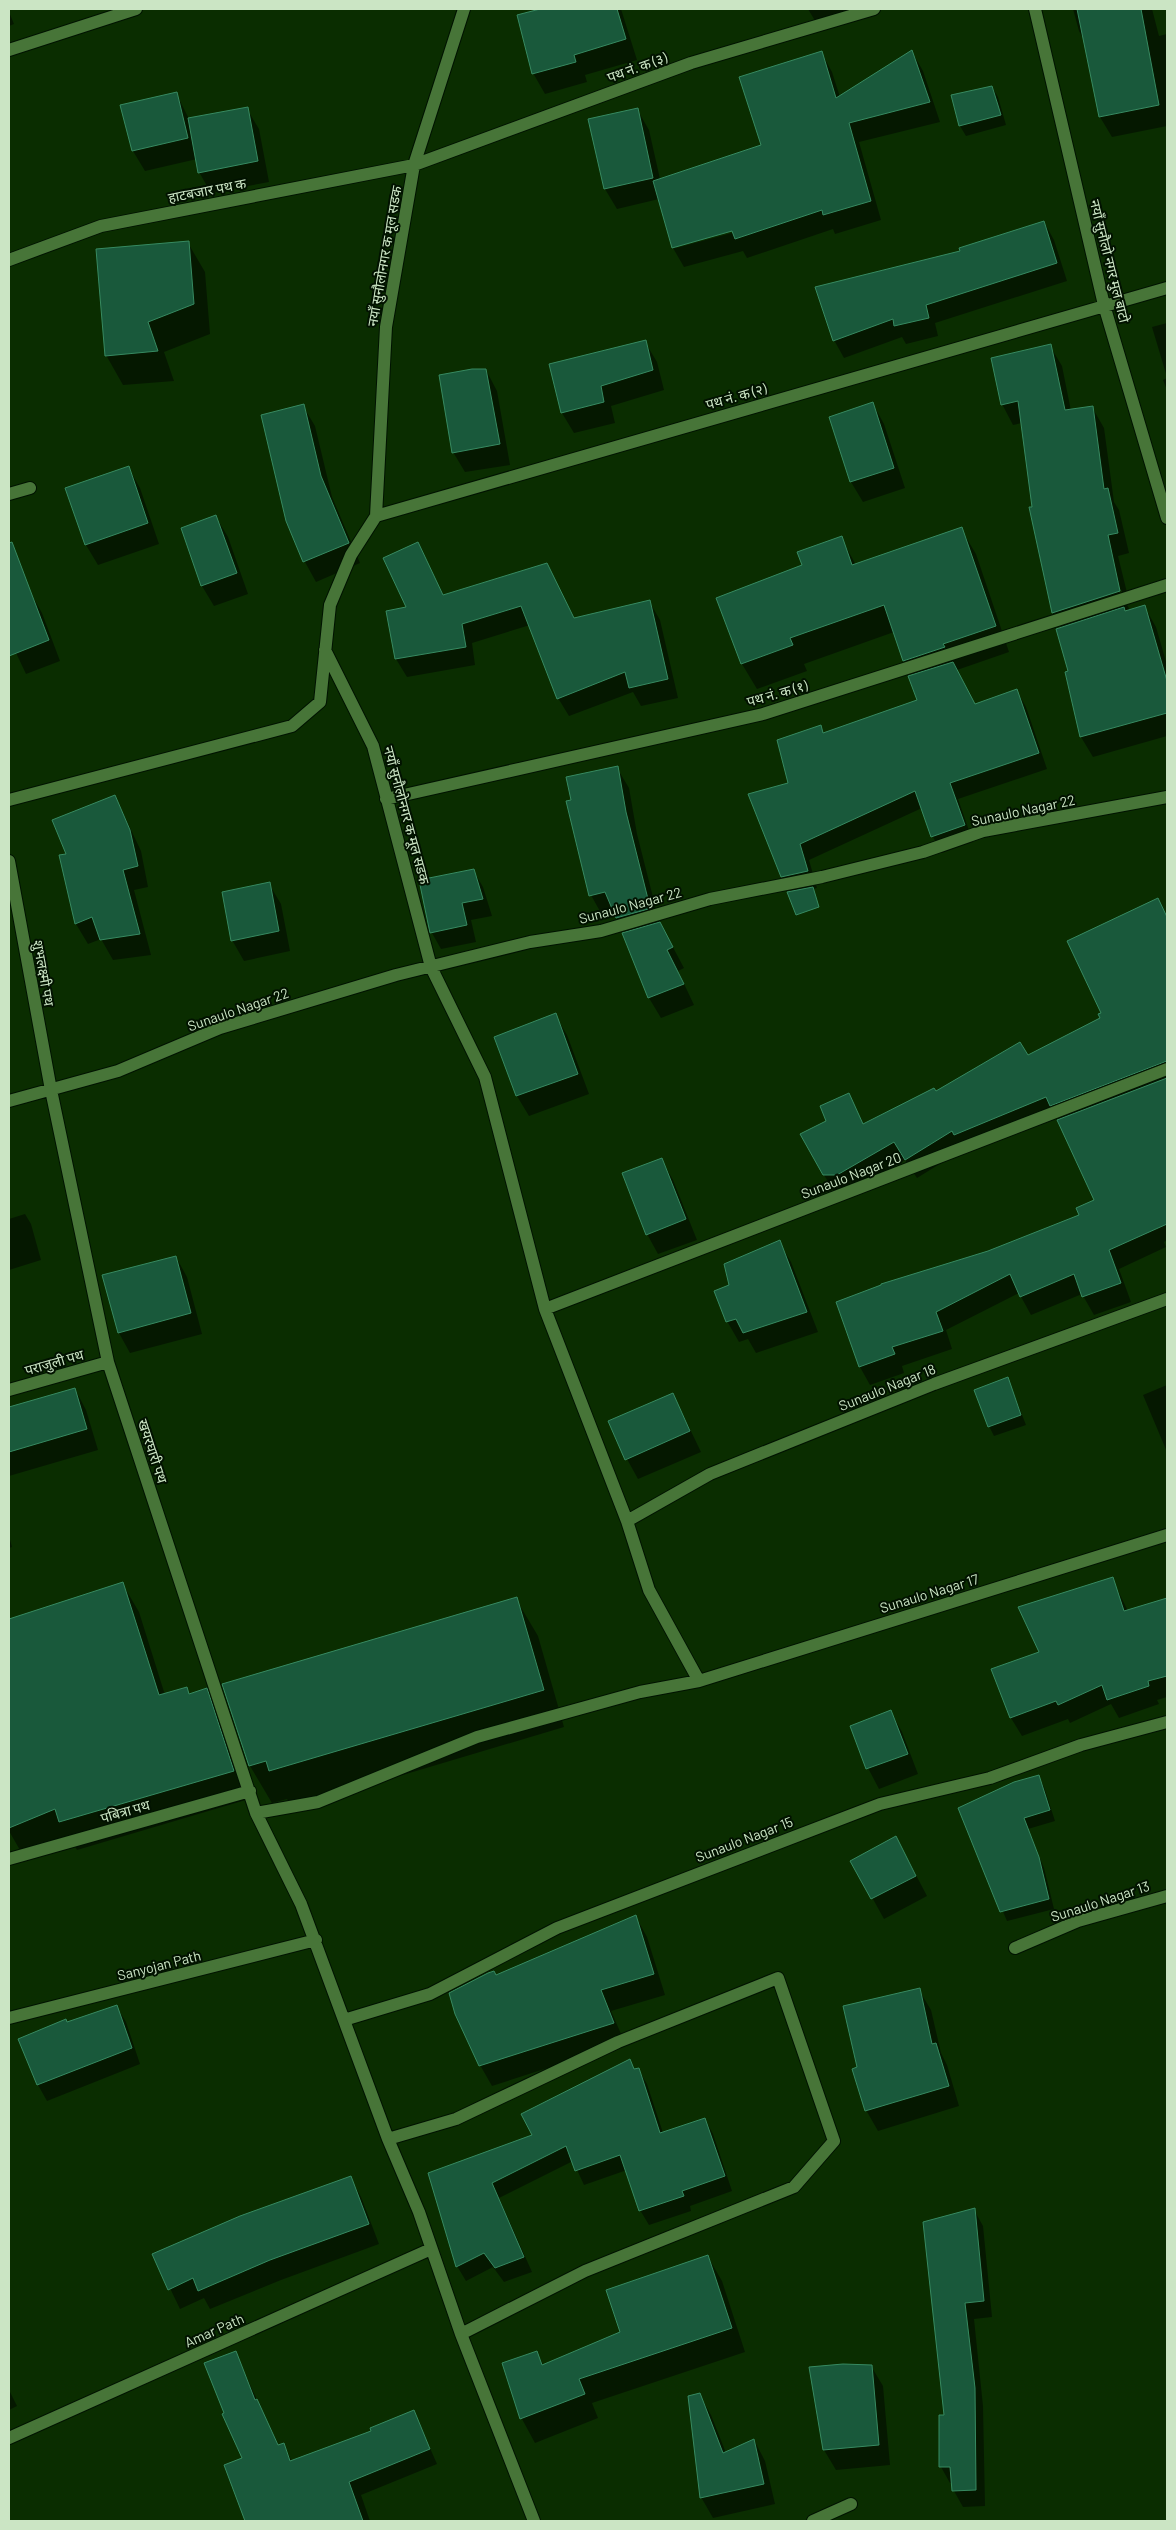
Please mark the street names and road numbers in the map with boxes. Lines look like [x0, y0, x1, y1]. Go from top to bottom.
street label: पथ नं. क (३) [605, 48, 669, 86]
street label: हाटबजार पथ क [167, 174, 248, 206]
street label: नयाँ सुनौलोनगर क मूल सडक [363, 184, 407, 328]
street label: नयाँ सुनौलो नगर मुल बाटो [1085, 198, 1134, 325]
street label: पथ नं. क (२) [704, 379, 769, 413]
street label: पथ नं. क (१) [745, 676, 810, 710]
street label: नयाँ सुनौलोनगर क मूल सडक [378, 744, 434, 887]
street label: Sunaulo Nagar 22 [970, 791, 1076, 829]
street label: Sunaulo Nagar 22 [577, 883, 683, 927]
street label: शुभलक्ष्मी पथ [28, 939, 58, 1009]
street label: Sunaulo Nagar 22 [185, 984, 291, 1034]
street label: Sunaulo Nagar 20 [798, 1148, 904, 1202]
street label: पराजुली पथ [23, 1345, 87, 1380]
street label: Sunaulo Nagar 18 [836, 1360, 938, 1414]
street label: खयरघारी पथ [135, 1417, 172, 1486]
street label: Sunaulo Nagar 17 [878, 1570, 981, 1616]
street label: पबित्रा पथ [98, 1796, 153, 1826]
street label: Sunaulo Nagar 15 [693, 1813, 795, 1865]
street label: Sunaulo Nagar 13 [1048, 1877, 1152, 1925]
street label: Sanyojan Path [115, 1946, 203, 1984]
street label: Amar Path [182, 2309, 246, 2351]

